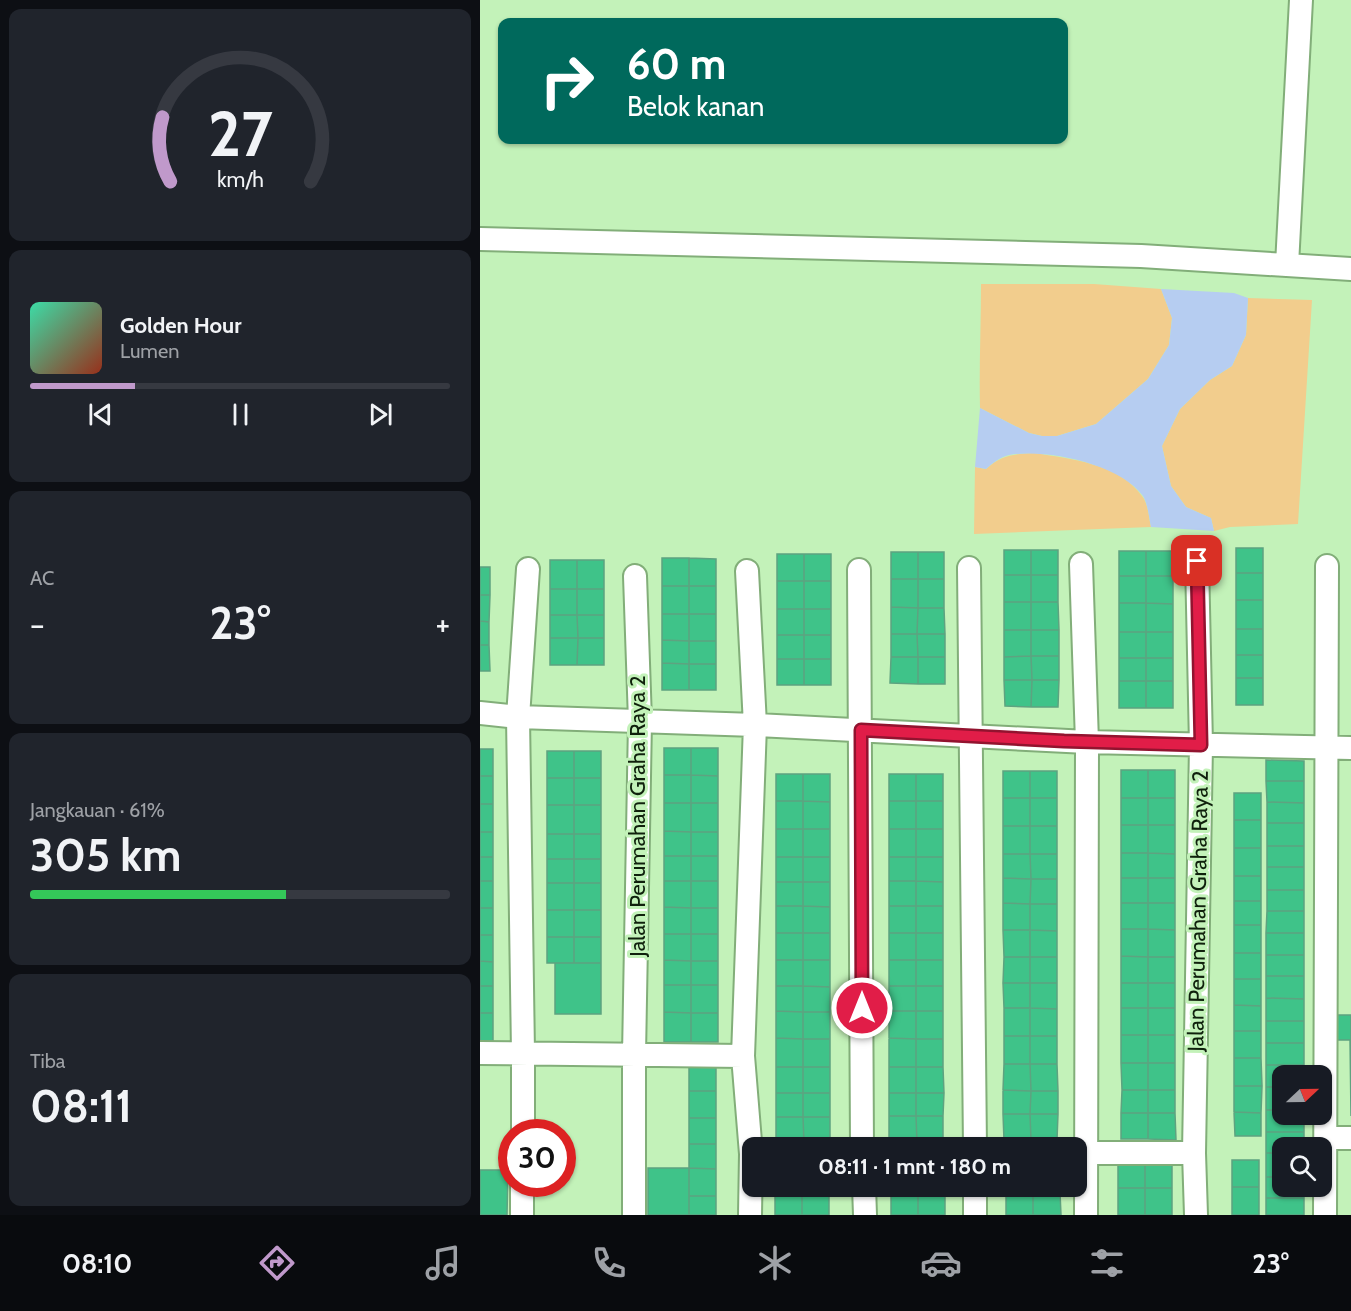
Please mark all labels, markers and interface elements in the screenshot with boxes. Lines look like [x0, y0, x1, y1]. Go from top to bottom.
text: 60 m [627, 38, 726, 90]
icon: right [528, 42, 606, 120]
text: Belok kanan [627, 90, 764, 123]
text: 27 [208, 96, 273, 172]
text: km/h [217, 166, 263, 192]
text: Golden Hour [120, 312, 241, 339]
text: Lumen [120, 339, 179, 363]
icon: previous [84, 398, 117, 431]
icon: pause [224, 398, 257, 431]
icon: next [364, 398, 397, 431]
pin [1171, 535, 1222, 586]
icon: arrive [1180, 544, 1213, 577]
text: AC [30, 566, 54, 590]
text: 23° [209, 596, 271, 650]
text: − [30, 604, 45, 644]
text: + [435, 604, 450, 644]
street label: Jalan Perumahan Graha Raya 2 [624, 675, 651, 958]
street label: Jalan Perumahan Graha Raya 2 [1182, 770, 1214, 1053]
text: Jangkauan · 61% [30, 798, 165, 822]
text: 305 km [30, 828, 181, 882]
position arrow [830, 976, 894, 1040]
text: Tiba [30, 1049, 65, 1073]
north arrow [1272, 1065, 1332, 1125]
map controls [1272, 1065, 1332, 1197]
text: 08:11 [30, 1079, 132, 1133]
speed limit sign: 30 [498, 1119, 576, 1197]
button: search [1272, 1137, 1332, 1197]
text: 08:11 · 1 mnt · 180 m [818, 1153, 1011, 1180]
icon: directions [256, 1242, 298, 1284]
icon: music [422, 1242, 464, 1284]
icon: phone [588, 1242, 630, 1284]
icon: climate [754, 1242, 796, 1284]
icon: car [920, 1242, 962, 1284]
icon: filters [1086, 1242, 1128, 1284]
text: 08:10 [62, 1247, 132, 1280]
text: 23° [1252, 1247, 1289, 1280]

